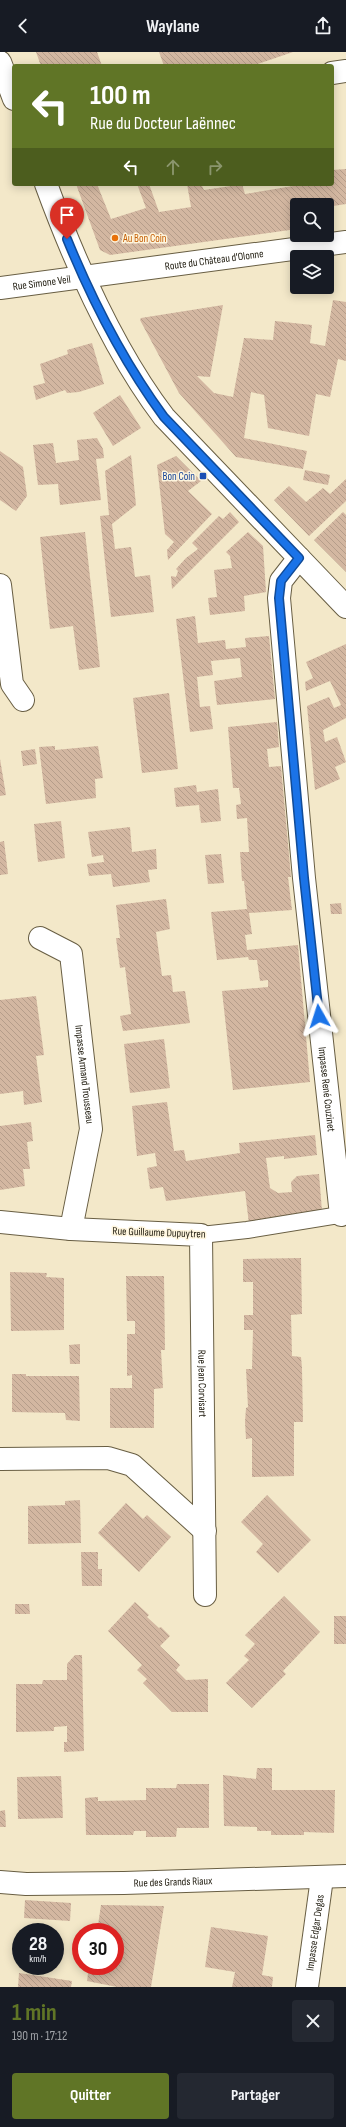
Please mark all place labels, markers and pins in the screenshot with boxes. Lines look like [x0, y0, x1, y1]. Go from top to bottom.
pin [50, 198, 84, 239]
place label: Au Bon Coin [122, 232, 167, 245]
marker: Au Bon Coin [110, 233, 120, 243]
place label: Bon Coin [163, 470, 195, 483]
marker: Bon Coin [198, 471, 208, 481]

